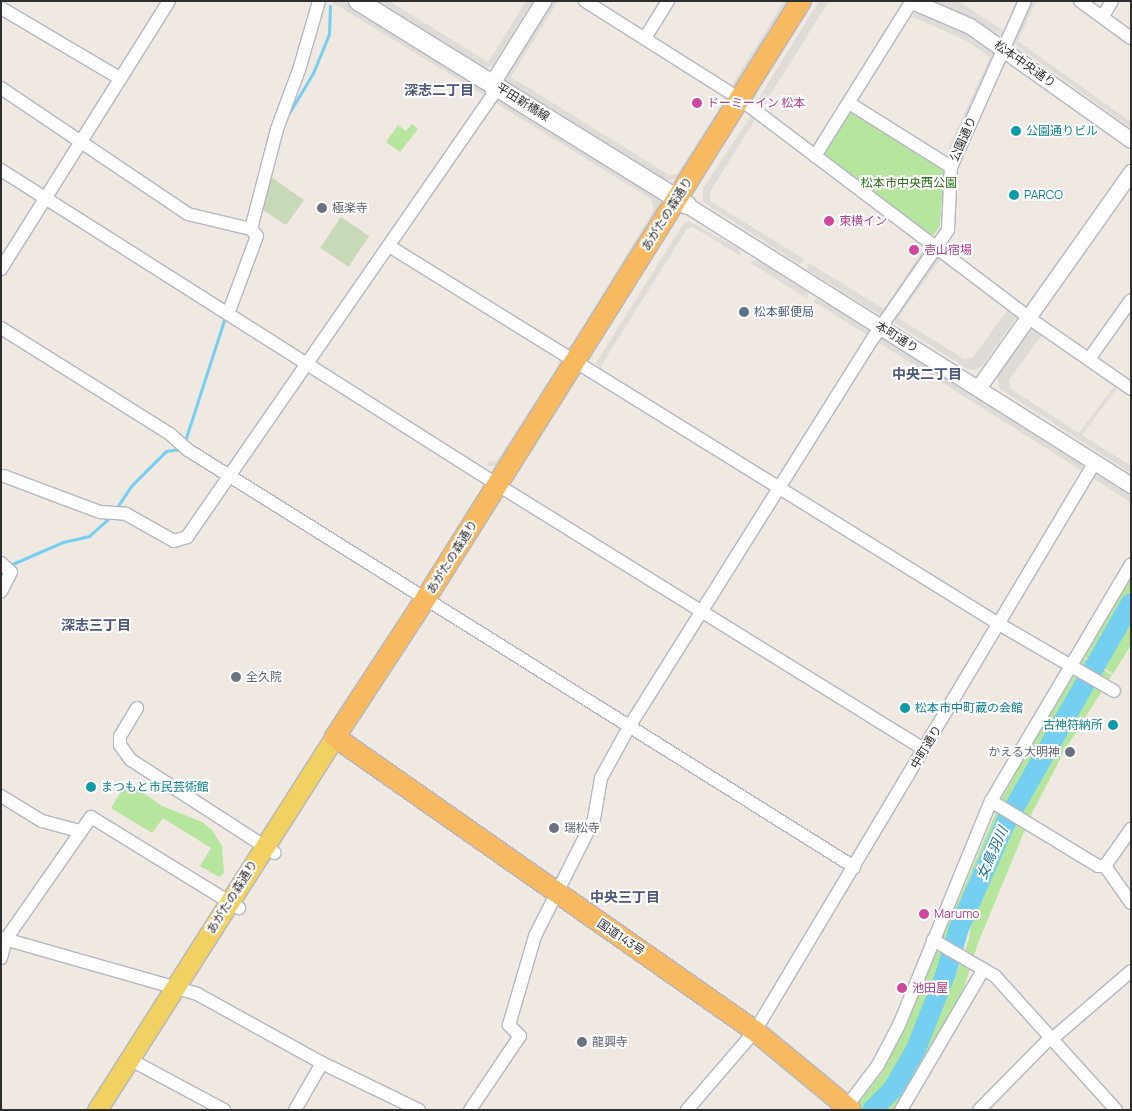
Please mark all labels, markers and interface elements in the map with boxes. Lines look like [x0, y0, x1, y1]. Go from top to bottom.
street label: 松本中央通り [991, 37, 1059, 91]
street label: 平田新橋線 [494, 80, 552, 124]
district label: 深志二丁目 [404, 82, 474, 98]
place label: ドーミーイン 松本 [707, 96, 805, 110]
marker: ドーミーイン 松本 [691, 97, 703, 109]
street label: 公園通り [947, 114, 979, 164]
place label: 公園通りビル [1026, 124, 1098, 138]
marker: 公園通りビル [1010, 125, 1022, 137]
street label: あがたの森通り [639, 175, 695, 253]
park label: 松本市中央西公園 [861, 176, 957, 190]
place label: PARCO [1024, 188, 1063, 202]
marker: PARCO [1008, 189, 1020, 201]
place label: 極楽寺 [332, 201, 368, 215]
marker: 極楽寺 [316, 202, 328, 214]
place label: 東横イン [839, 214, 887, 228]
marker: 東横イン [823, 215, 835, 227]
place label: 壱山宿場 [924, 243, 972, 257]
marker: 壱山宿場 [908, 244, 920, 256]
place label: 松本郵便局 [754, 305, 814, 319]
marker: 松本郵便局 [738, 306, 750, 318]
street label: 本町通り [873, 318, 921, 356]
district label: 中央二丁目 [892, 366, 962, 382]
street label: あがたの森通り [424, 518, 480, 596]
district label: 深志三丁目 [61, 617, 131, 633]
place label: 全久院 [246, 670, 282, 684]
marker: 全久院 [230, 671, 242, 683]
place label: 松本市中町蔵の会館 [915, 701, 1023, 715]
marker: 松本市中町蔵の会館 [899, 702, 911, 714]
place label: 古神符納所 [1043, 718, 1103, 732]
marker: 古神符納所 [1107, 719, 1119, 731]
street label: 中町通り [907, 723, 945, 771]
place label: かえる大明神 [988, 745, 1060, 759]
marker: かえる大明神 [1064, 746, 1076, 758]
place label: まつもと市民芸術館 [101, 780, 209, 794]
marker: まつもと市民芸術館 [85, 781, 97, 793]
place label: 瑞松寺 [564, 821, 600, 835]
marker: 瑞松寺 [548, 822, 560, 834]
water label: 女鳥羽川 [973, 824, 1011, 882]
street label: あがたの森通り [204, 858, 260, 936]
district label: 中央三丁目 [590, 889, 660, 905]
place label: Marumo [934, 907, 979, 921]
marker: Marumo [918, 908, 930, 920]
street label: 国道143号 [594, 916, 648, 958]
place label: 池田屋 [912, 981, 948, 995]
marker: 池田屋 [896, 982, 908, 994]
place label: 龍興寺 [592, 1035, 628, 1049]
marker: 龍興寺 [576, 1036, 588, 1048]

